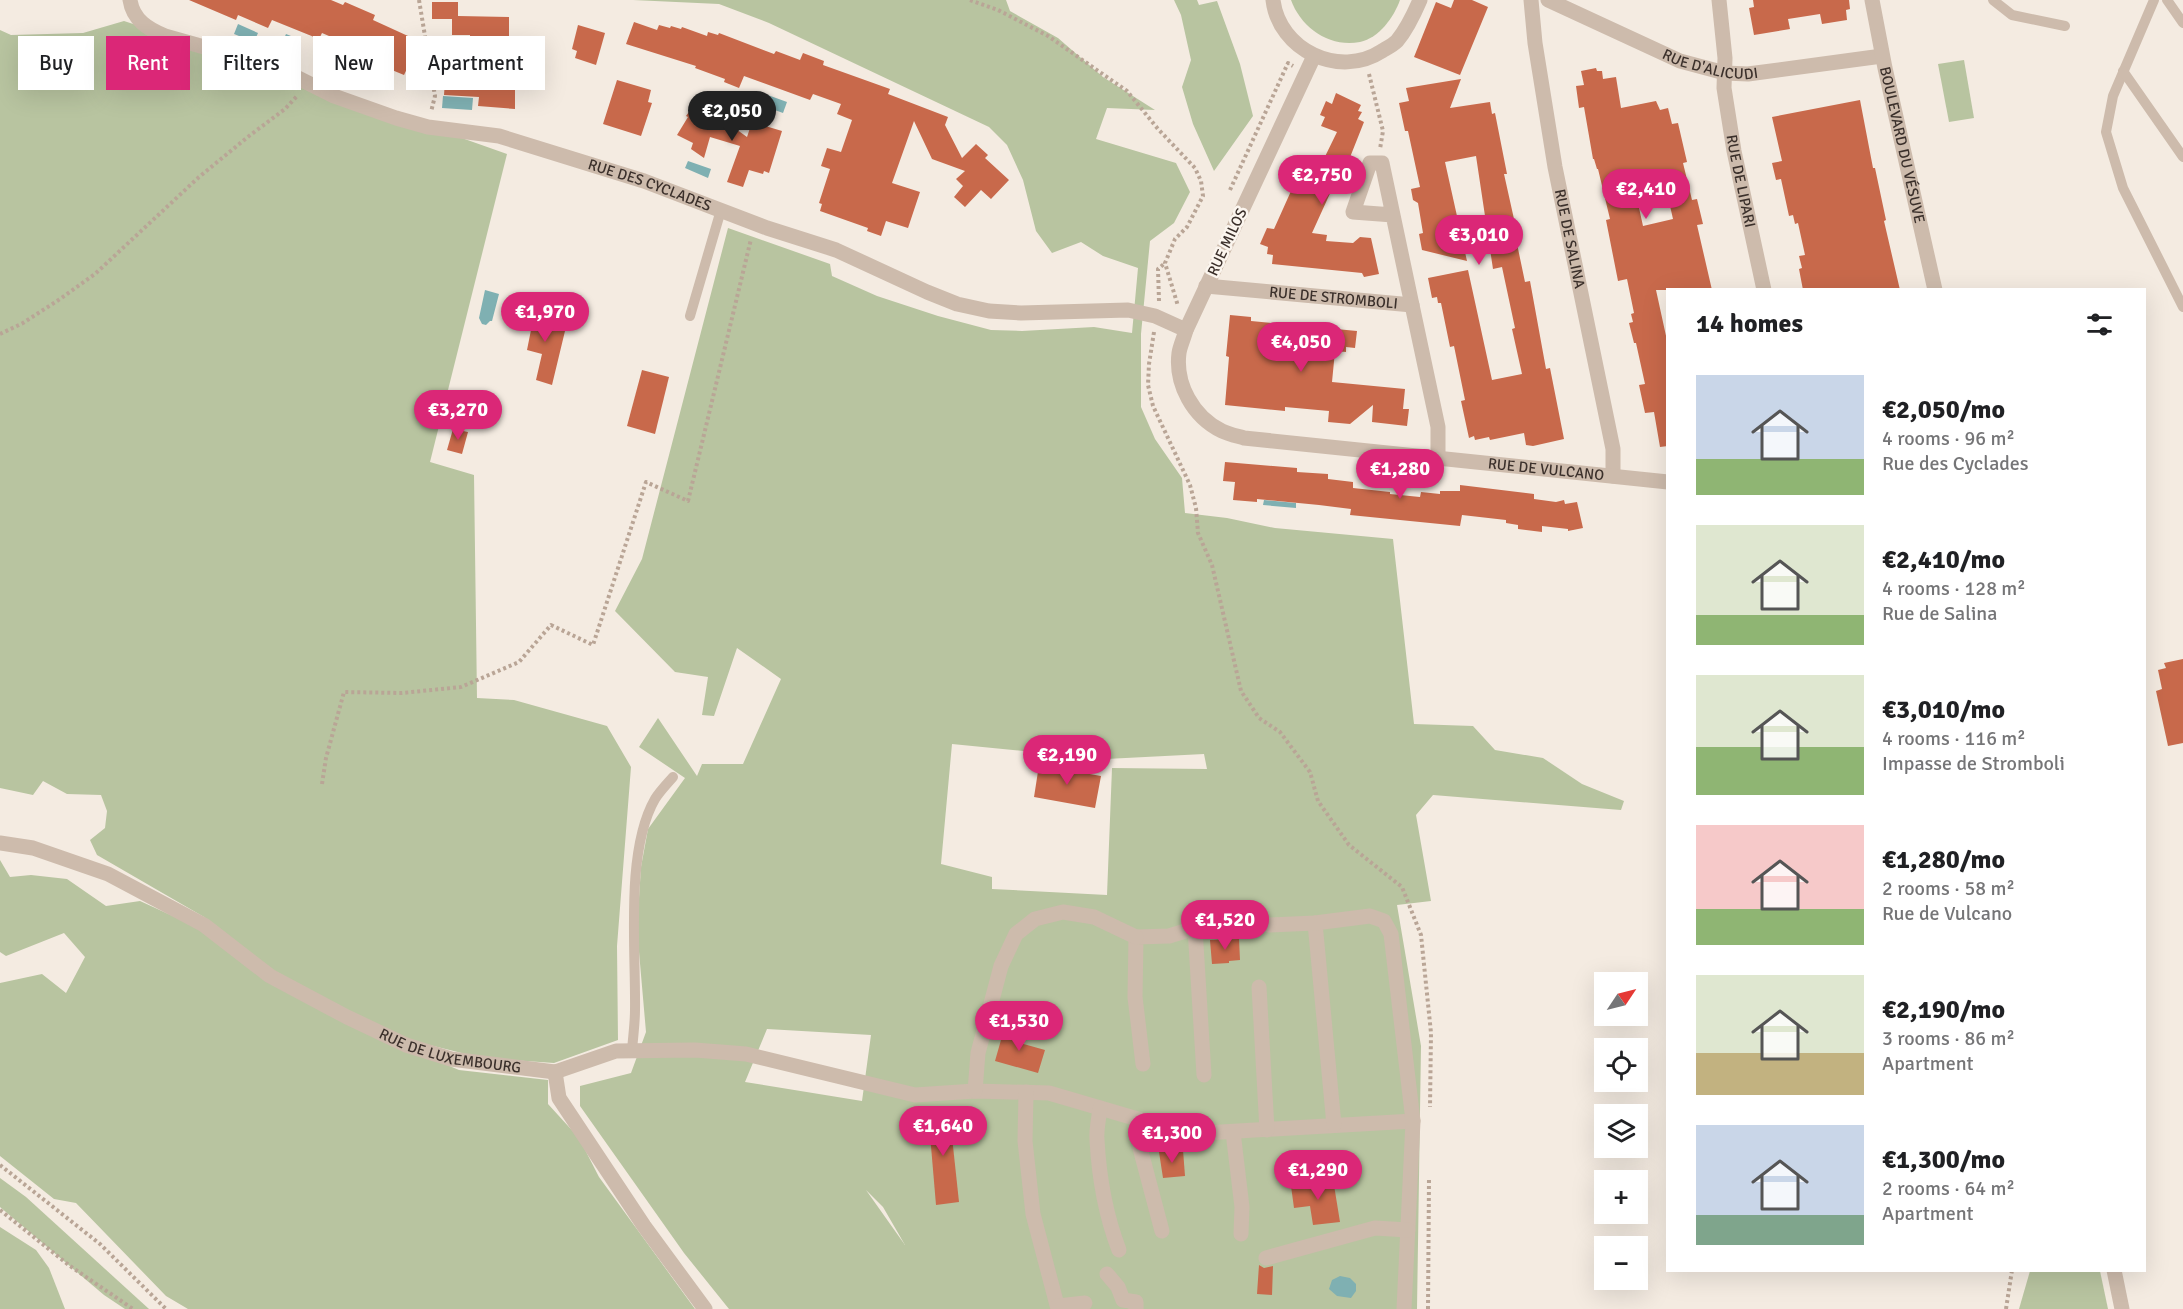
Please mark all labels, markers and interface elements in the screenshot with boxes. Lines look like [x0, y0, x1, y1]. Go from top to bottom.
chip: Buy [18, 36, 94, 90]
chip: Rent [106, 36, 190, 90]
chip: Filters [202, 36, 301, 90]
chip: New [313, 36, 394, 90]
chip: Apartment [406, 36, 545, 90]
street label: RUE D'ALICUDI [1660, 45, 1759, 83]
street label: BOULEVARD DU VÉSUVE [1876, 65, 1929, 225]
pin: €2,050 [683, 91, 781, 142]
text: €2,050 [702, 98, 762, 123]
street label: RUE DE LIPARI [1723, 133, 1759, 229]
street label: RUE DES CYCLADES [586, 155, 714, 215]
pin: €2,750 [1273, 155, 1371, 206]
text: €2,750 [1292, 162, 1352, 187]
pin: €2,410 [1597, 169, 1695, 220]
text: €2,410 [1616, 176, 1676, 201]
street label: RUE DE SALINA [1551, 187, 1589, 290]
street label: RUE MILOS [1203, 205, 1251, 279]
pin: €3,010 [1430, 215, 1528, 266]
text: €3,010 [1449, 222, 1509, 247]
street label: RUE DE STROMBOLI [1268, 283, 1399, 313]
pin: €1,970 [496, 292, 594, 343]
text: €1,970 [515, 299, 575, 324]
text: 14 homes [1696, 308, 1803, 340]
icon: filters [2083, 308, 2116, 341]
pin: €4,050 [1252, 322, 1350, 373]
text: €4,050 [1271, 329, 1331, 354]
pin: €3,270 [409, 390, 507, 441]
text: €2,050/mo [1882, 394, 2005, 426]
text: €3,270 [428, 397, 488, 422]
icon: home [1744, 399, 1816, 471]
text: 4 rooms · 96 m² [1882, 426, 2015, 451]
pin: €1,280 [1351, 449, 1449, 500]
text: Rue des Cyclades [1882, 451, 2029, 476]
street label: RUE DE VULCANO [1487, 454, 1605, 484]
text: €1,280 [1370, 456, 1430, 481]
text: €2,410/mo [1882, 544, 2005, 576]
icon: home [1744, 549, 1816, 621]
text: 4 rooms · 128 m² [1882, 576, 2026, 601]
text: Rue de Salina [1882, 601, 1997, 626]
text: €3,010/mo [1882, 694, 2005, 726]
icon: home [1744, 699, 1816, 771]
text: 4 rooms · 116 m² [1882, 726, 2026, 751]
pin: €2,190 [1018, 735, 1116, 786]
text: €2,190 [1037, 742, 1097, 767]
text: Impasse de Stromboli [1882, 751, 2065, 776]
text: €1,280/mo [1882, 844, 2005, 876]
icon: home [1744, 849, 1816, 921]
text: 2 rooms · 58 m² [1882, 876, 2015, 901]
pin: €1,520 [1176, 900, 1274, 951]
text: Rue de Vulcano [1882, 901, 2012, 926]
text: €1,520 [1195, 907, 1255, 932]
north arrow [1594, 972, 1648, 1026]
map controls [1594, 972, 1648, 1290]
text: €2,190/mo [1882, 994, 2005, 1026]
icon: home [1744, 999, 1816, 1071]
pin: €1,530 [970, 1001, 1068, 1052]
text: €1,530 [989, 1008, 1049, 1033]
street label: RUE DE LUXEMBOURG [376, 1025, 522, 1077]
text: 3 rooms · 86 m² [1882, 1026, 2015, 1051]
button: locate [1594, 1038, 1648, 1092]
text: Apartment [1882, 1051, 1974, 1076]
button: layers [1594, 1104, 1648, 1158]
pin: €1,640 [894, 1106, 992, 1157]
text: €1,640 [913, 1113, 973, 1138]
pin: €1,300 [1123, 1113, 1221, 1164]
text: €1,300 [1142, 1120, 1202, 1145]
text: €1,300/mo [1882, 1144, 2005, 1176]
icon: home [1744, 1149, 1816, 1221]
pin: €1,290 [1269, 1150, 1367, 1201]
text: €1,290 [1288, 1157, 1348, 1182]
button: + [1594, 1170, 1648, 1224]
text: 2 rooms · 64 m² [1882, 1176, 2015, 1201]
text: Apartment [1882, 1201, 1974, 1226]
button: − [1594, 1236, 1648, 1290]

